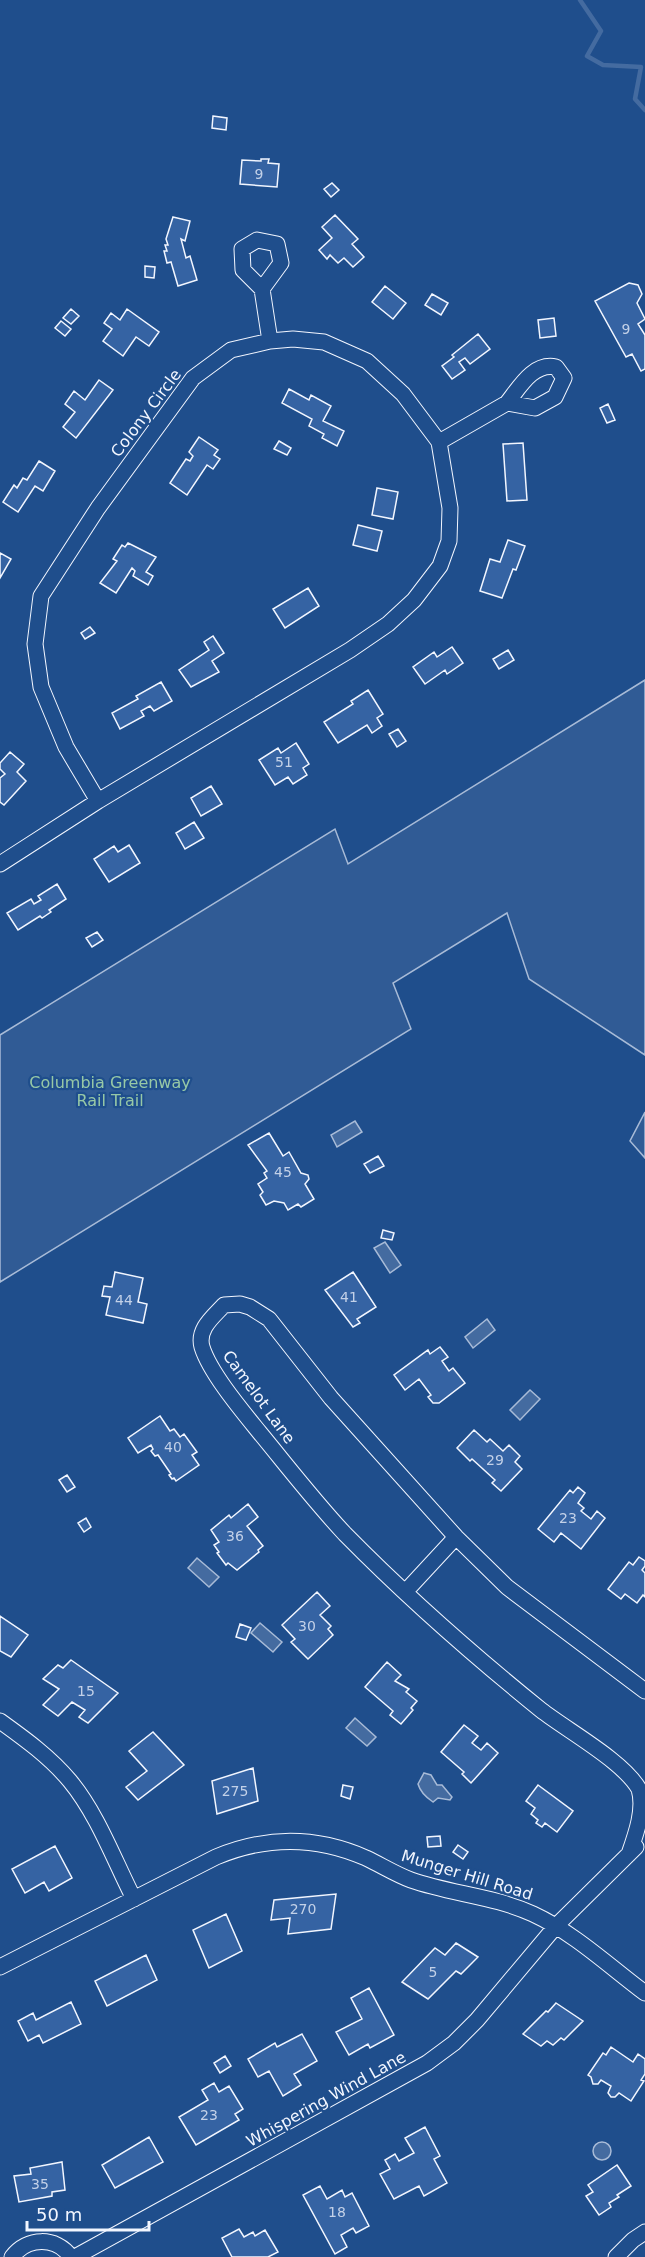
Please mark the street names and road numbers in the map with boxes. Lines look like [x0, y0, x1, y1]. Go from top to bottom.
street label: Colony Circle [107, 365, 185, 461]
street label: Camelot Lane [219, 1347, 299, 1447]
street label: Munger Hill Road [399, 1846, 535, 1904]
street label: Whispering Wind Lane [243, 2047, 409, 2151]

